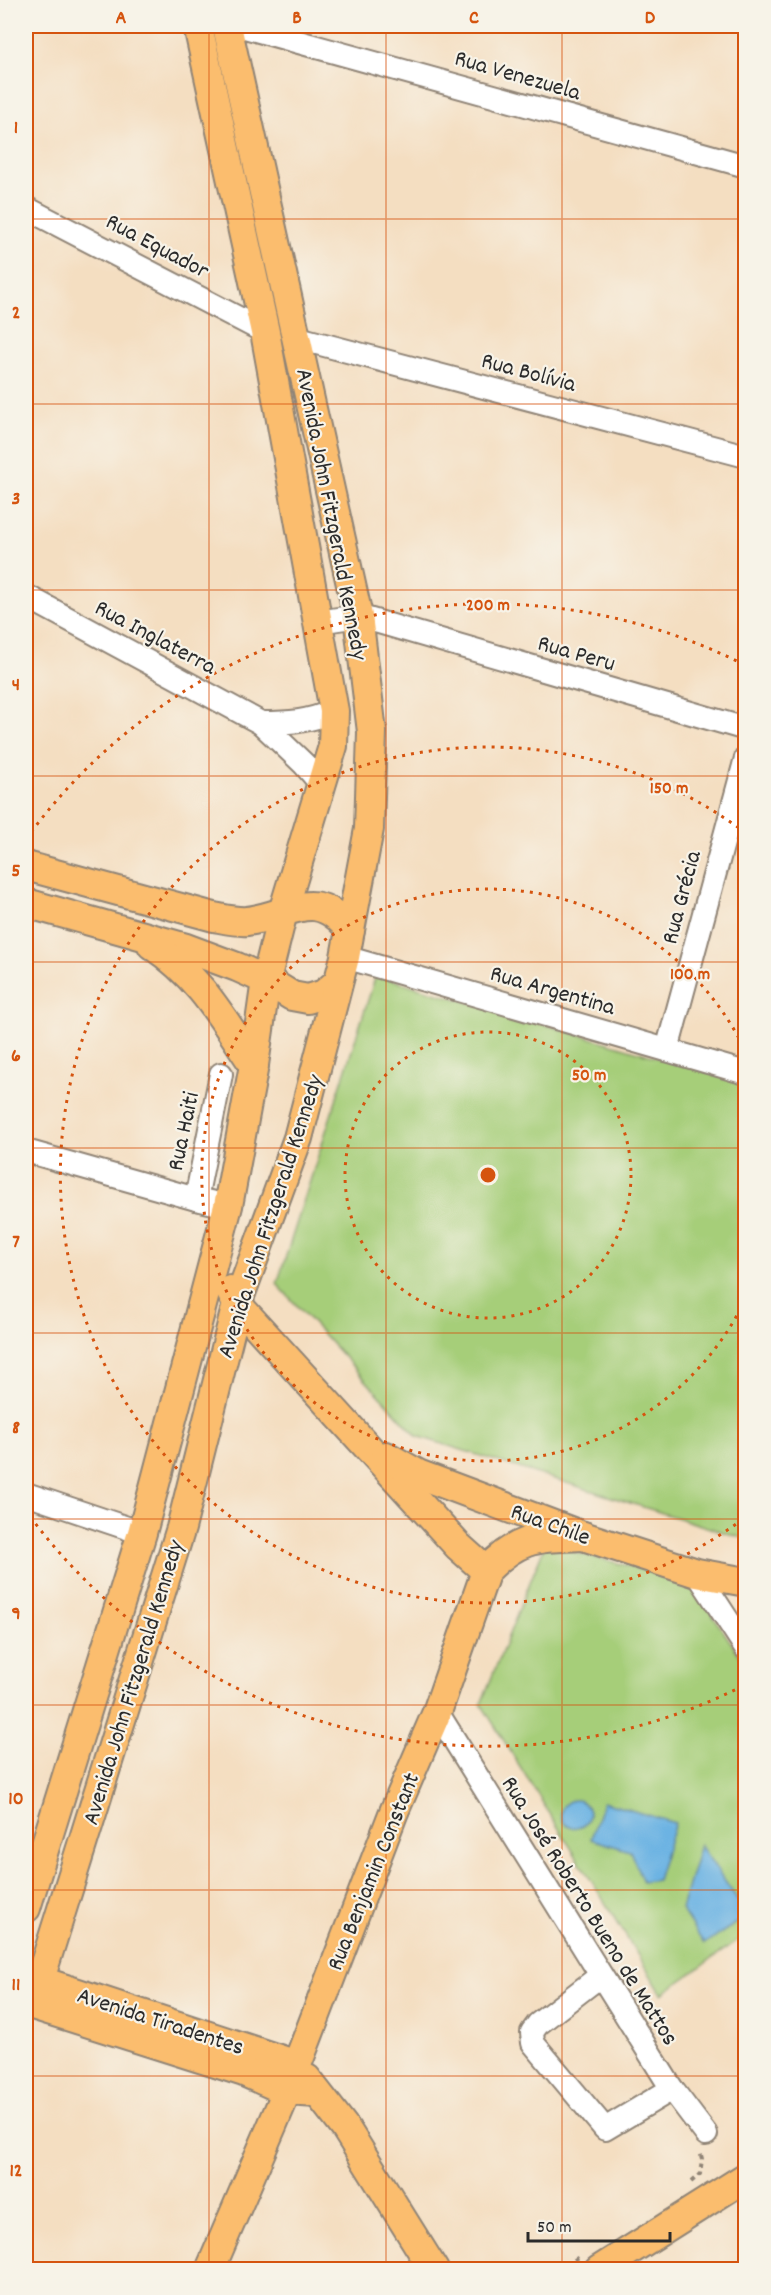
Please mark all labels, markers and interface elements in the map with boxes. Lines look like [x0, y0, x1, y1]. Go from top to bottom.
text: A [116, 5, 127, 33]
text: B [292, 5, 302, 33]
text: C [469, 5, 479, 33]
text: D [645, 5, 656, 33]
street label: Rua Venezuela [450, 43, 585, 111]
text: 1 [14, 115, 18, 143]
street label: Rua Equador [99, 206, 214, 289]
text: 2 [12, 300, 20, 328]
street label: Rua Bolívia [477, 345, 580, 403]
street label: Avenida John Fitzgerald Kennedy [285, 366, 375, 664]
text: 3 [12, 486, 20, 514]
street label: Rua Inglaterra [88, 592, 222, 685]
text: 200 m [466, 594, 510, 619]
street label: Rua Peru [533, 628, 619, 682]
text: 4 [12, 672, 20, 700]
text: 150 m [650, 777, 688, 802]
street label: Rua Grécia [654, 847, 712, 948]
text: 5 [11, 858, 21, 886]
street label: Rua Argentina [486, 958, 619, 1026]
text: 100 m [670, 963, 710, 988]
text: 6 [11, 1043, 21, 1071]
text: 50 m [572, 1064, 606, 1089]
street label: Avenida John Fitzgerald Kennedy [210, 1070, 334, 1363]
street label: Rua Haiti [160, 1089, 210, 1174]
centre of rings [478, 1165, 498, 1185]
text: 7 [12, 1229, 20, 1257]
text: 8 [12, 1415, 20, 1443]
street label: Rua Chile [505, 1496, 594, 1556]
street label: Avenida John Fitzgerald Kennedy [75, 1535, 195, 1830]
text: 9 [11, 1601, 21, 1629]
street label: Rua Benjamin Constant [320, 1768, 430, 1976]
street label: Rua José Roberto Bueno de Mattos [491, 1770, 686, 2053]
text: 10 [8, 1786, 24, 1814]
text: 11 [12, 1972, 20, 2000]
street label: Avenida Tiradentes [72, 1980, 248, 2066]
text: 12 [9, 2158, 23, 2186]
scale bar [528, 2205, 670, 2243]
text: 50 m [537, 2216, 572, 2241]

